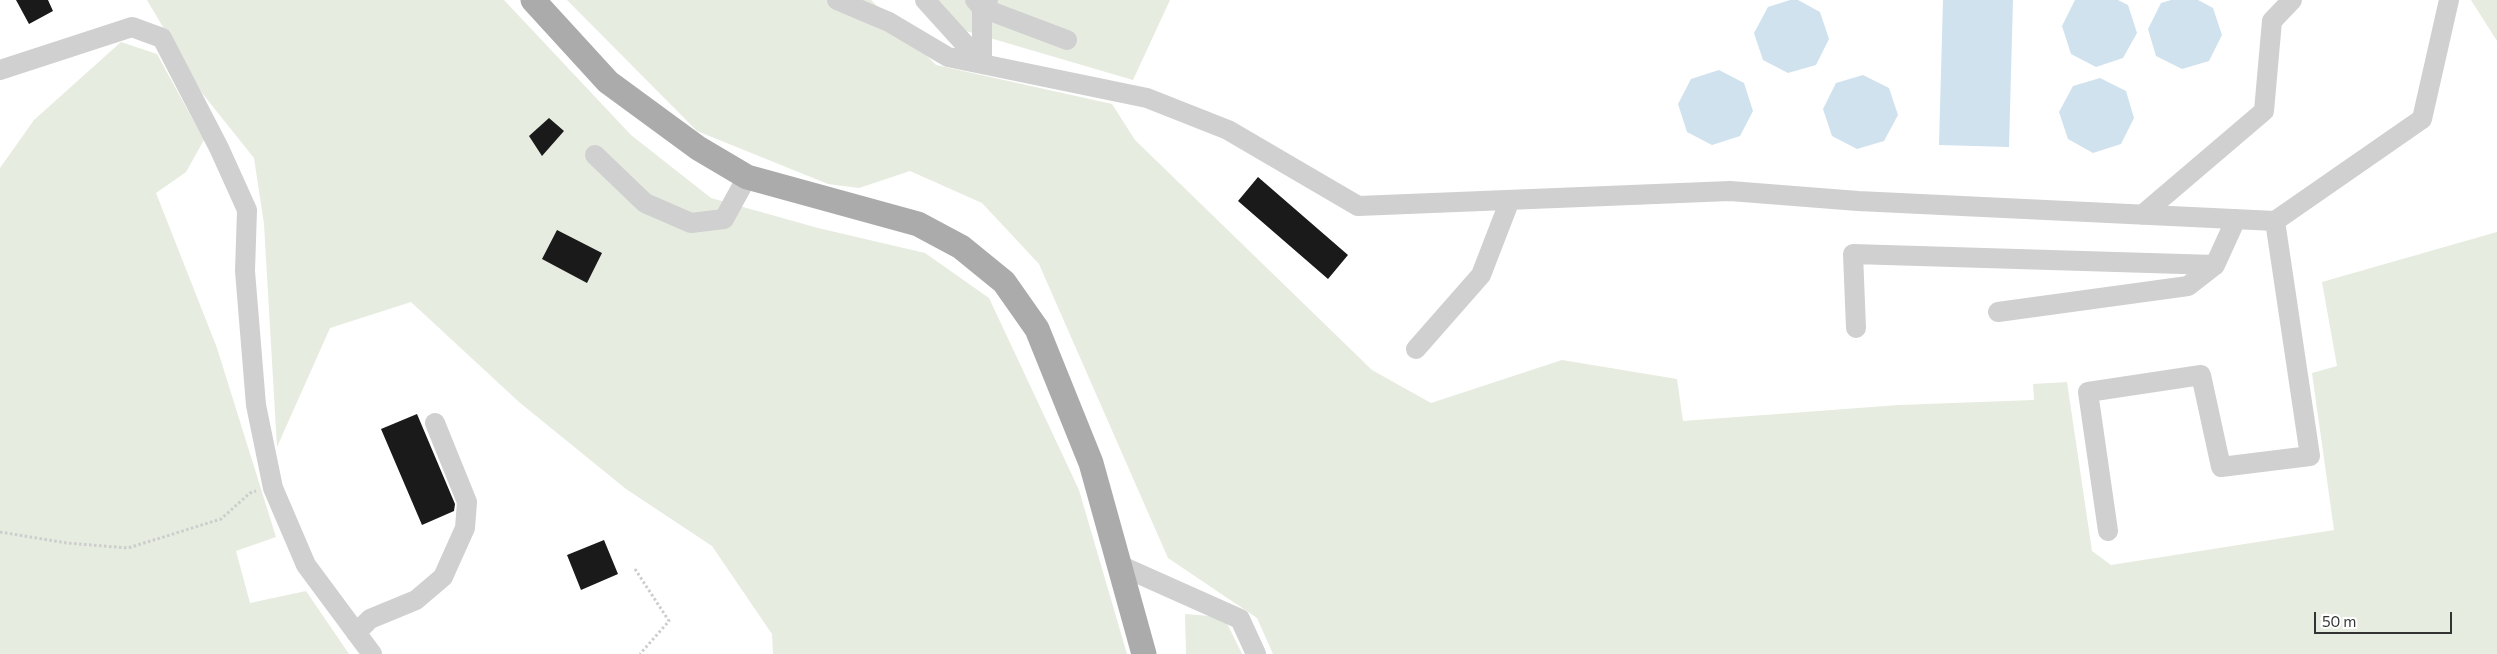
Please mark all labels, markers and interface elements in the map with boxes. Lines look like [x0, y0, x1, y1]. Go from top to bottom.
scale bar [2317, 602, 2454, 634]
text: 50 m [2322, 612, 2356, 630]

